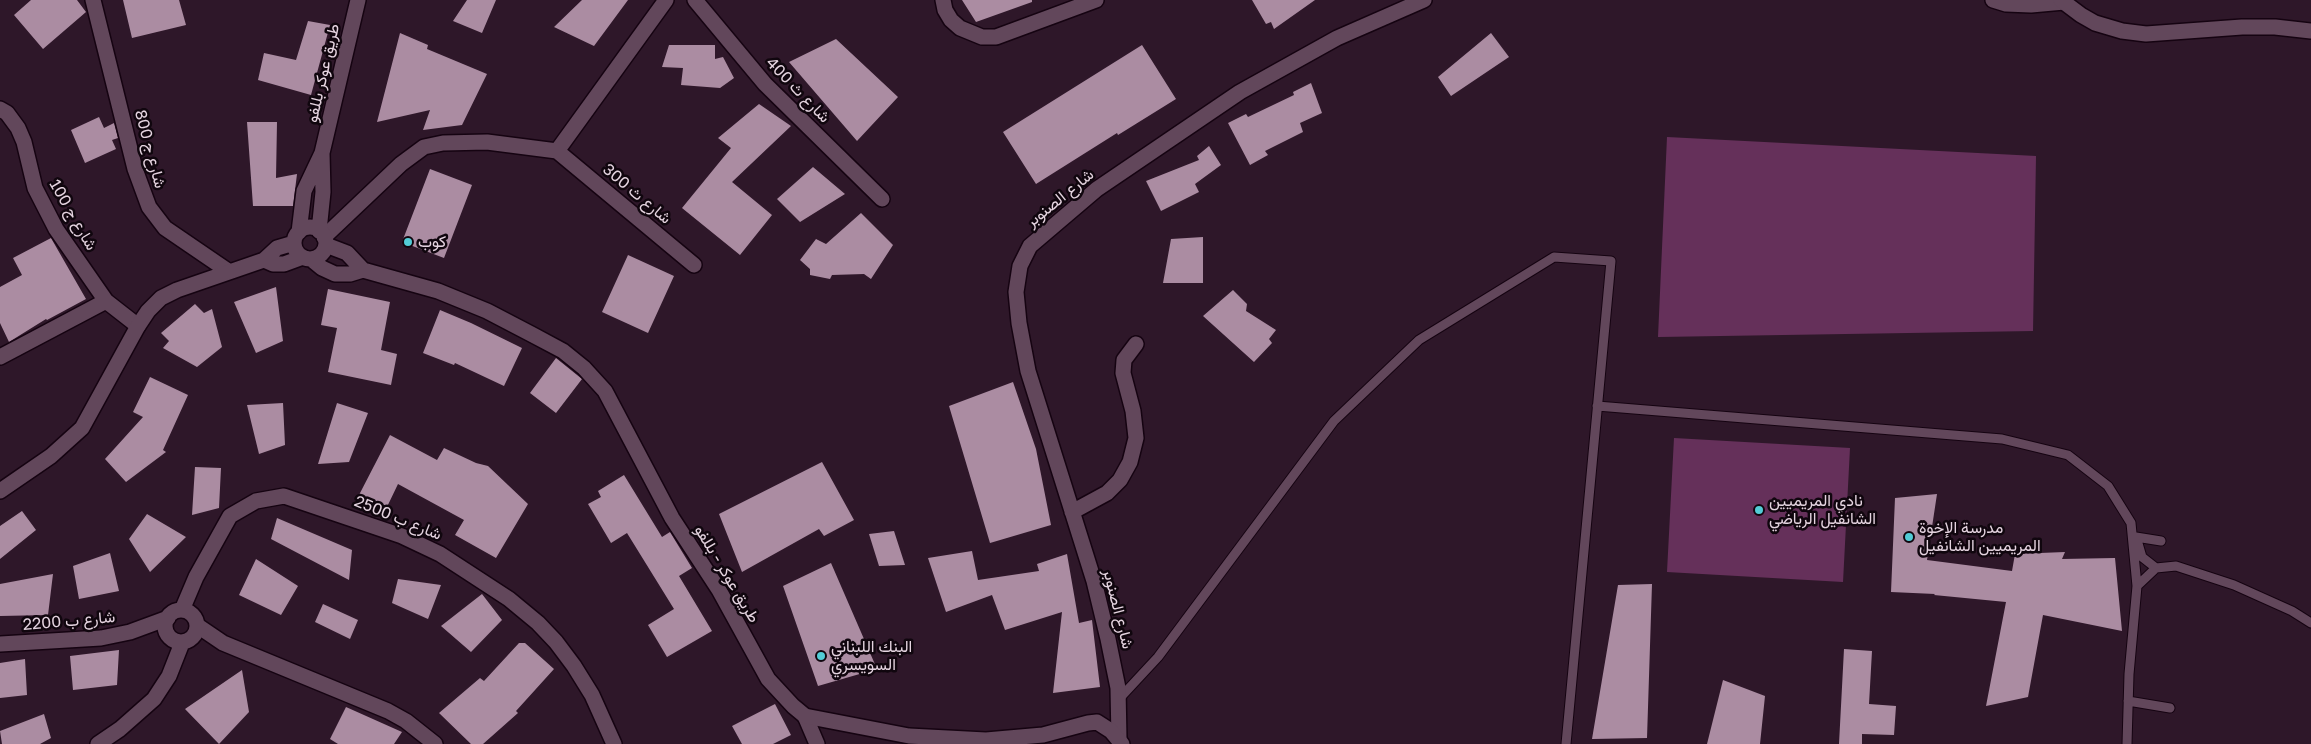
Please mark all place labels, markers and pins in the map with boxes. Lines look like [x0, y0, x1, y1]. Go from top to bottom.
place label: كوب [418, 232, 446, 252]
marker: كوب [402, 236, 414, 248]
place label: نادي المريميين الشانفيل الرياضي [1769, 491, 1876, 529]
marker: نادي المريميين الشانفيل الرياضي [1753, 504, 1765, 516]
place label: مدرسة الإخوة المريميين الشانفيل [1919, 518, 2041, 556]
marker: مدرسة الإخوة المريميين الشانفيل [1903, 531, 1915, 543]
place label: البنك اللبناني السويسري [831, 637, 912, 675]
marker: البنك اللبناني السويسري [815, 650, 827, 662]

